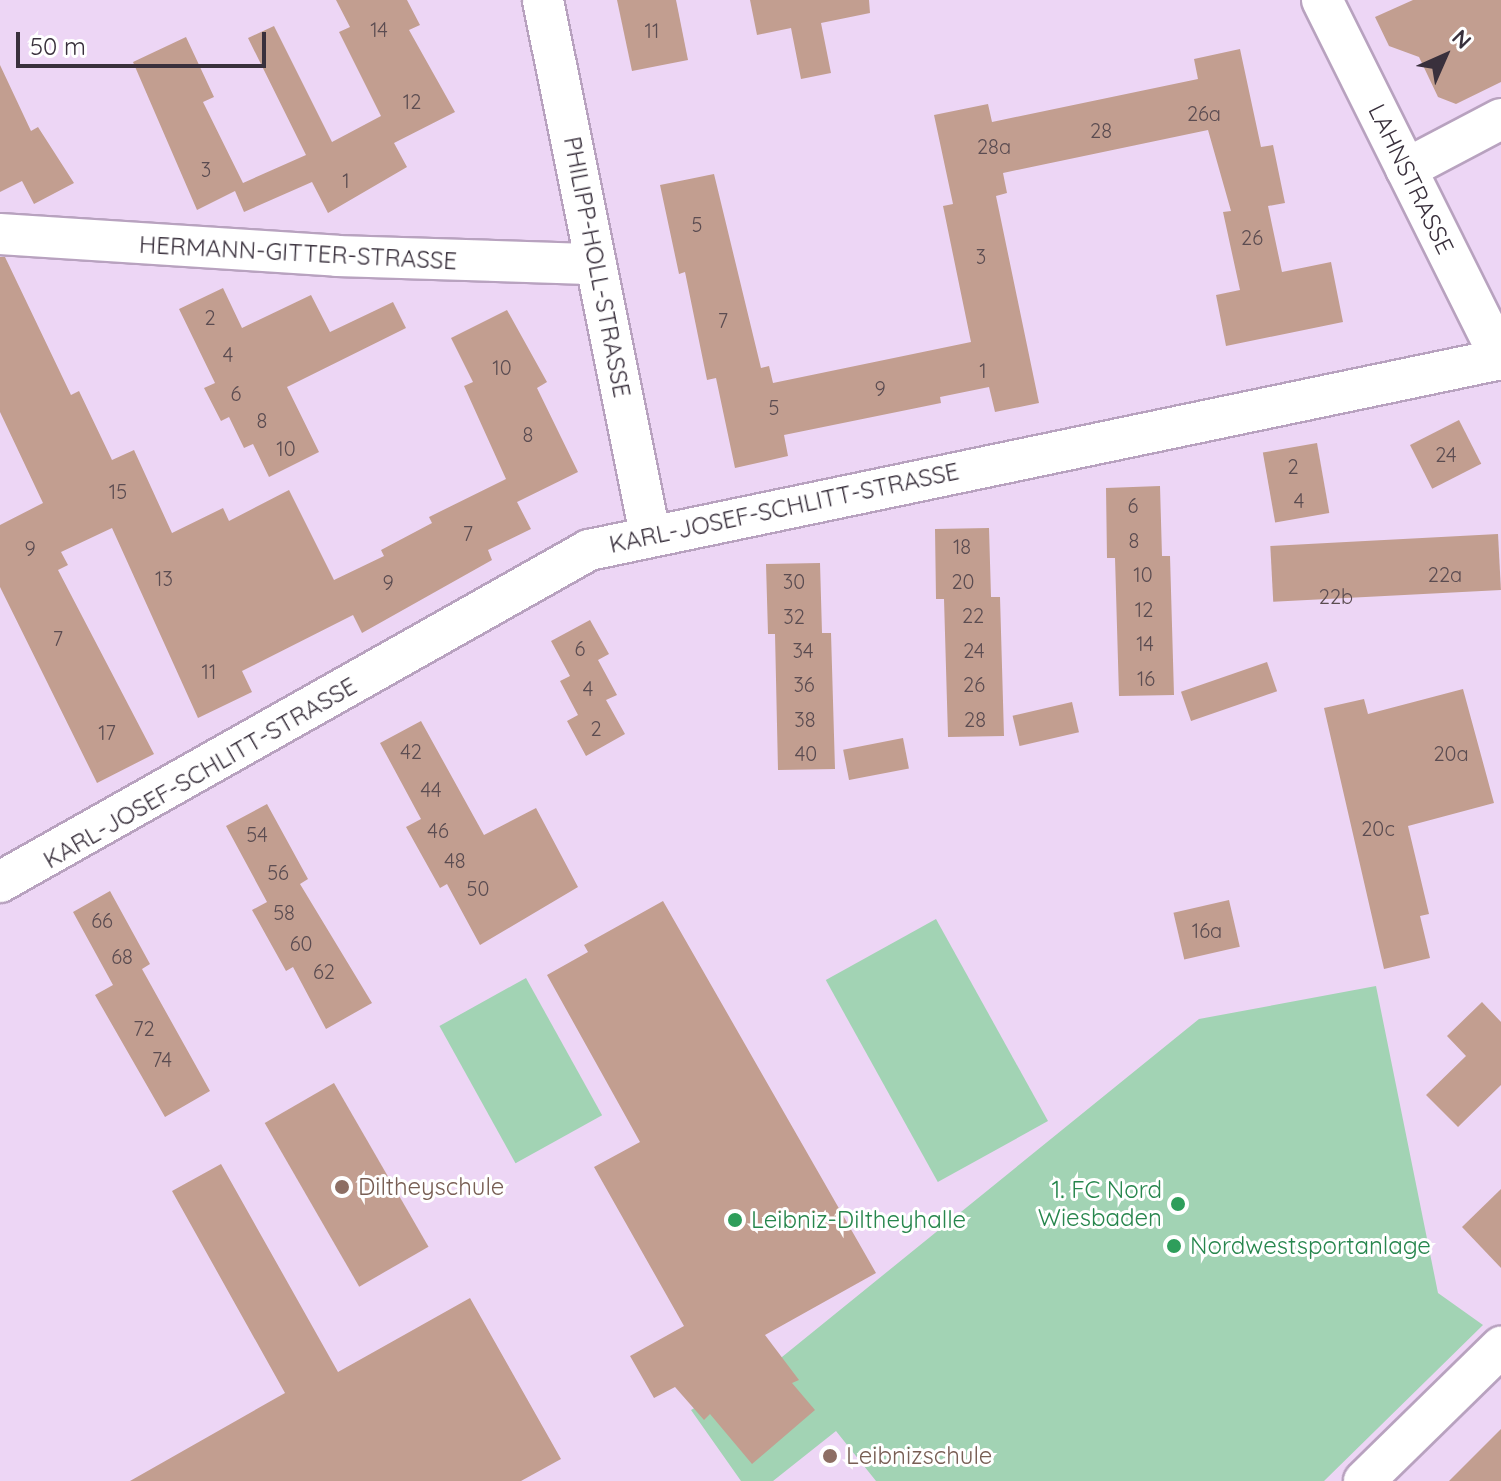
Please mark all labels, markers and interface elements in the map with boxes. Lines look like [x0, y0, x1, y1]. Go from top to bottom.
scale bar [20, 16, 270, 66]
north arrow [1405, 16, 1485, 96]
house number: 14 [370, 17, 388, 41]
house number: 11 [645, 18, 659, 42]
text: N [1446, 23, 1478, 55]
text: 50 m [30, 31, 86, 61]
house number: 12 [403, 89, 421, 113]
street label: LAHNSTRASSE [1362, 99, 1460, 259]
house number: 26a [1187, 101, 1221, 125]
house number: 28 [1090, 118, 1112, 142]
street label: PHILIPP-HOLL-STRASSE [558, 134, 636, 400]
house number: 28a [977, 134, 1011, 158]
house number: 3 [201, 157, 211, 181]
house number: 1 [342, 168, 350, 192]
house number: 5 [692, 212, 702, 236]
house number: 26 [1241, 225, 1263, 249]
street label: HERMANN-GITTER-STRASSE [138, 230, 458, 276]
house number: 3 [976, 244, 986, 268]
house number: 2 [204, 305, 216, 329]
house number: 7 [718, 308, 728, 332]
house number: 4 [223, 342, 233, 366]
house number: 10 [492, 355, 512, 379]
house number: 1 [979, 358, 987, 382]
house number: 9 [874, 376, 886, 400]
house number: 6 [231, 381, 241, 405]
house number: 5 [769, 395, 779, 419]
house number: 8 [257, 408, 267, 432]
house number: 8 [523, 422, 533, 446]
house number: 10 [276, 436, 296, 460]
house number: 24 [1435, 442, 1457, 466]
house number: 2 [1287, 454, 1299, 478]
street label: KARL-JOSEF-SCHLITT-STRASSE [607, 457, 961, 559]
house number: 15 [109, 479, 127, 503]
house number: 4 [1294, 488, 1304, 512]
house number: 6 [1128, 493, 1138, 517]
house number: 7 [463, 521, 473, 545]
house number: 8 [1129, 528, 1139, 552]
house number: 18 [953, 534, 971, 558]
house number: 9 [24, 536, 36, 560]
house number: 10 [1133, 562, 1153, 586]
house number: 22a [1428, 562, 1462, 586]
house number: 13 [155, 566, 173, 590]
house number: 30 [783, 569, 805, 593]
house number: 20 [952, 569, 974, 593]
house number: 9 [382, 570, 394, 594]
house number: 22b [1319, 584, 1353, 608]
house number: 12 [1135, 597, 1153, 621]
house number: 22 [962, 603, 984, 627]
house number: 32 [783, 604, 805, 628]
house number: 7 [53, 626, 63, 650]
house number: 14 [1136, 631, 1154, 655]
house number: 6 [575, 636, 585, 660]
house number: 34 [792, 638, 814, 662]
house number: 24 [963, 638, 985, 662]
house number: 11 [202, 659, 216, 683]
house number: 16 [1137, 666, 1155, 690]
street label: KARL-JOSEF-SCHLITT-STRASSE [38, 671, 362, 875]
house number: 36 [793, 672, 815, 696]
house number: 26 [963, 672, 985, 696]
house number: 4 [583, 676, 593, 700]
house number: 38 [794, 707, 816, 731]
house number: 28 [964, 707, 986, 731]
house number: 2 [590, 716, 602, 740]
house number: 17 [98, 720, 116, 744]
house number: 42 [400, 739, 422, 763]
house number: 40 [795, 741, 817, 765]
house number: 20a [1433, 741, 1469, 765]
house number: 44 [420, 777, 442, 801]
house number: 20c [1361, 816, 1395, 840]
house number: 46 [427, 818, 449, 842]
house number: 54 [246, 822, 268, 846]
house number: 48 [444, 848, 466, 872]
house number: 56 [267, 860, 289, 884]
house number: 50 [467, 876, 489, 900]
house number: 58 [273, 900, 295, 924]
house number: 66 [91, 908, 113, 932]
house number: 16a [1192, 918, 1222, 942]
house number: 60 [290, 931, 312, 955]
house number: 68 [111, 944, 133, 968]
house number: 62 [313, 959, 335, 983]
house number: 72 [133, 1016, 155, 1040]
house number: 74 [152, 1047, 172, 1071]
place label: Diltheyschule [358, 1173, 504, 1201]
place label: 1. FC Nord Wiesbaden [1038, 1176, 1162, 1232]
marker: Diltheyschule [333, 1178, 351, 1196]
marker: 1. FC Nord Wiesbaden [1169, 1195, 1187, 1213]
place label: Leibniz-Diltheyhalle [751, 1206, 966, 1234]
marker: Leibniz-Diltheyhalle [726, 1211, 744, 1229]
place label: Nordwestsportanlage [1190, 1232, 1431, 1260]
marker: Nordwestsportanlage [1165, 1237, 1183, 1255]
place label: Leibnizschule [846, 1442, 992, 1470]
marker: Leibnizschule [821, 1447, 839, 1465]

